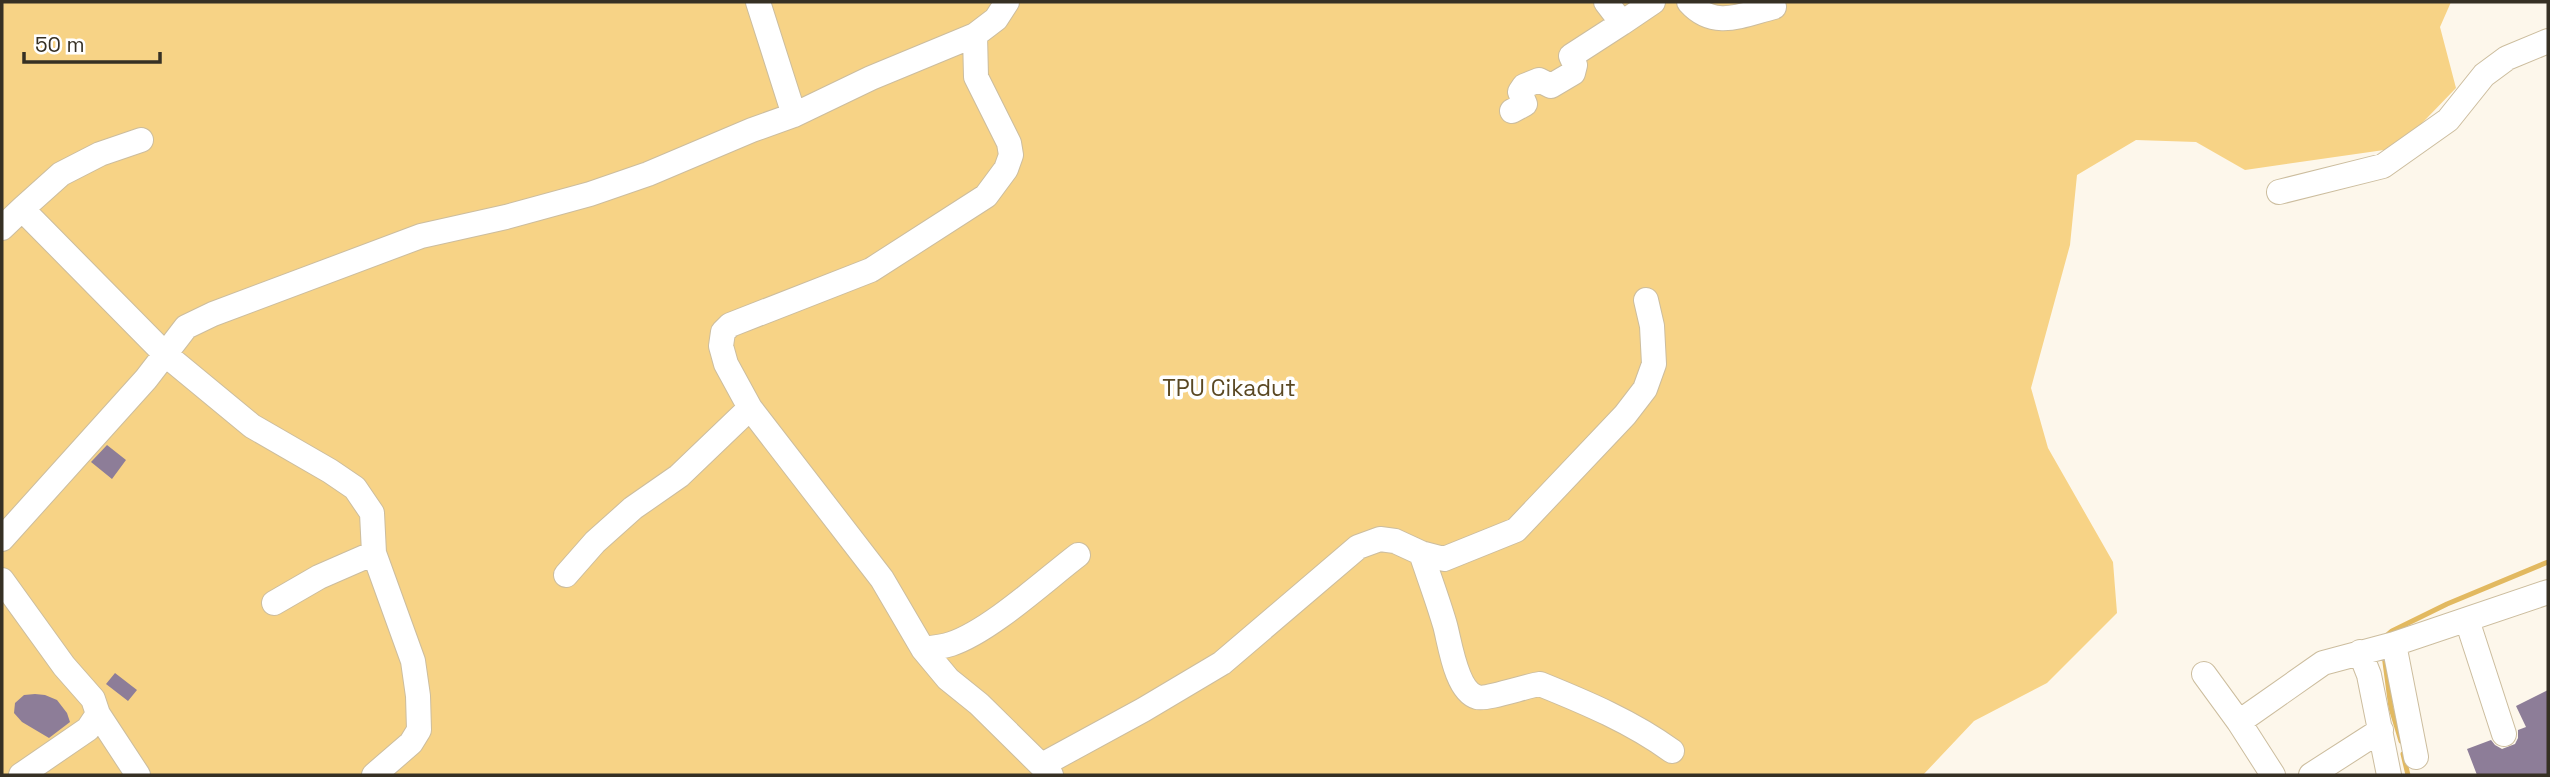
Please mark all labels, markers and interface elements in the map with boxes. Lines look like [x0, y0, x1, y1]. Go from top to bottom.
scale bar [24, 21, 161, 65]
text: 50 m [35, 31, 85, 58]
park label: TPU Cikadut [1162, 373, 1296, 403]

